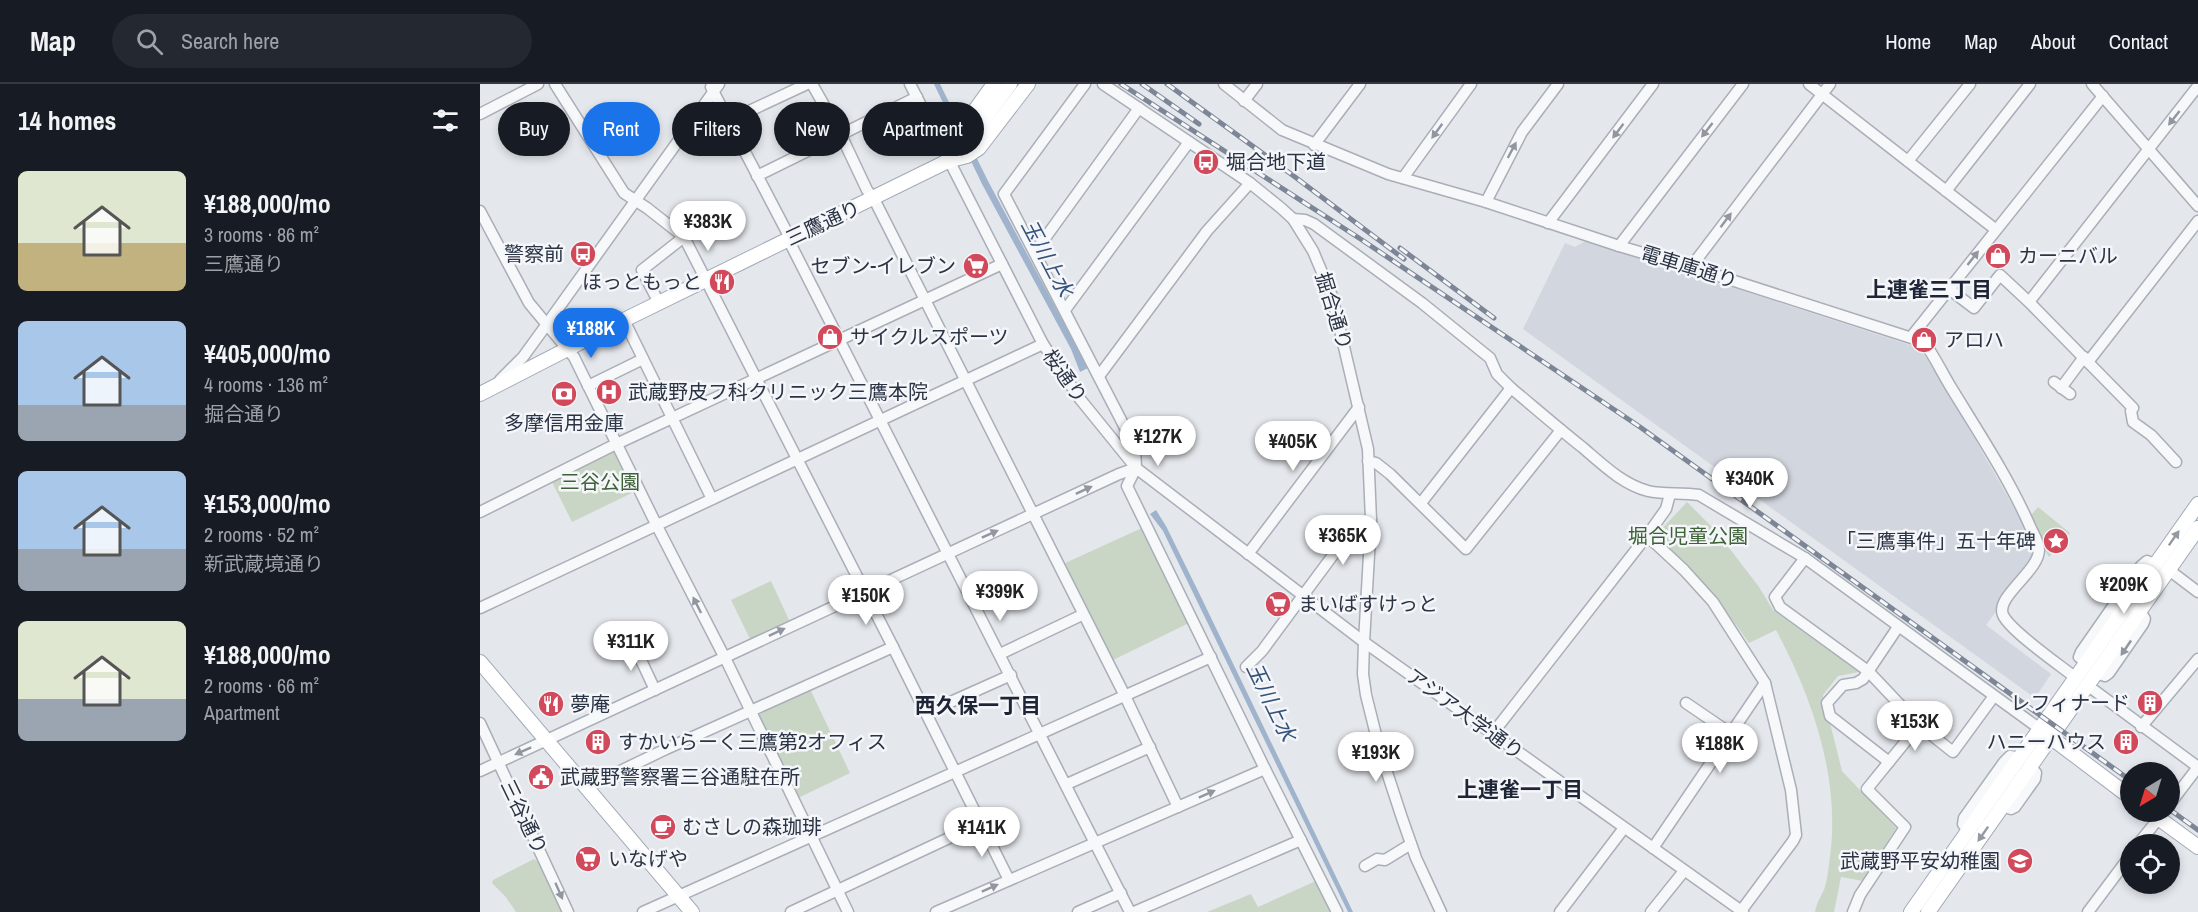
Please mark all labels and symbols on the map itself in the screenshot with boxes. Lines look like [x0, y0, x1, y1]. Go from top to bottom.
one-way arrow [2167, 110, 2180, 126]
one-way arrow [1431, 122, 1443, 138]
one-way arrow [1612, 123, 1624, 138]
one-way arrow [1702, 123, 1714, 138]
one-way arrow [1507, 141, 1517, 158]
bus stop icon: 堀合地下道 [1191, 147, 1221, 177]
place label: 堀合地下道 [1226, 148, 1326, 175]
street label: 三鷹通り [781, 193, 865, 252]
pin: ¥383K [666, 201, 750, 252]
one-way arrow [1720, 212, 1733, 228]
water label: 玉川上水 [1015, 214, 1081, 303]
bus stop icon: 警察前 [568, 239, 598, 269]
street label: 電車庫通り [1637, 239, 1741, 294]
place label: 警察前 [504, 240, 564, 267]
shop icon: カーニバル [1983, 241, 2013, 271]
place label: カーニバル [2018, 242, 2118, 269]
one-way arrow [1966, 250, 1979, 266]
supermarket icon: セブン-イレブン [961, 251, 991, 281]
place label: セブン-イレブン [811, 252, 956, 279]
restaurant icon: ほっともっと [707, 267, 737, 297]
place label: ほっともっと [582, 268, 702, 295]
street label: 掘合通り [1310, 269, 1359, 353]
district label: 上連雀三丁目 [1866, 275, 1992, 304]
pin: ¥188K [549, 308, 633, 359]
shop icon: サイクルスポーツ [815, 322, 845, 352]
place label: サイクルスポーツ [850, 323, 1009, 350]
shop icon: アロハ [1909, 325, 1939, 355]
place label: アロハ [1944, 326, 2004, 353]
street label: 桜通り [1037, 343, 1094, 408]
hospital icon: 武蔵野皮フ科クリニック三鷹本院 [594, 377, 624, 407]
place label: 武蔵野皮フ科クリニック三鷹本院 [628, 378, 928, 405]
bank icon: 多摩信用金庫 [549, 379, 579, 409]
place label: 多摩信用金庫 [504, 409, 624, 436]
pin: ¥127K [1116, 416, 1200, 467]
pin: ¥405K [1251, 421, 1335, 472]
pin: ¥340K [1708, 458, 1792, 509]
park label: 三谷公園 [560, 468, 640, 495]
one-way arrow [1075, 486, 1092, 495]
pin: ¥365K [1301, 515, 1385, 566]
park label: 堀合児童公園 [1628, 522, 1748, 549]
place icon: 「三鷹事件」五十年碑 [2041, 526, 2071, 556]
place label: 「三鷹事件」五十年碑 [1836, 527, 2036, 554]
one-way arrow [981, 529, 998, 538]
one-way arrow [2168, 530, 2180, 546]
pin: ¥209K [2082, 564, 2166, 615]
pin: ¥399K [958, 571, 1042, 622]
pin: ¥150K [824, 575, 908, 626]
supermarket icon: まいばすけっと [1263, 589, 1293, 619]
place label: まいばすけっと [1298, 590, 1438, 617]
one-way arrow [692, 597, 702, 614]
pin: ¥311K [589, 621, 673, 672]
one-way arrow [769, 628, 786, 637]
one-way arrow [2120, 640, 2132, 656]
water label: 玉川上水 [1240, 658, 1304, 748]
street label: アジア大学通り [1401, 662, 1530, 765]
building icon: レフィナード [2135, 688, 2165, 718]
restaurant icon: 夢庵 [536, 689, 566, 719]
place label: レフィナード [2010, 689, 2130, 716]
place label: 夢庵 [570, 690, 610, 717]
district label: 西久保一丁目 [915, 691, 1041, 720]
pin: ¥153K [1873, 701, 1957, 752]
pin: ¥188K [1678, 723, 1762, 774]
building icon: すかいらーく三鷹第2オフィス [583, 727, 613, 757]
building icon: ハニーハウス [2111, 727, 2141, 757]
place label: すかいらーく三鷹第2オフィス [618, 728, 887, 755]
place label: ハニーハウス [1986, 728, 2106, 755]
pin: ¥193K [1334, 732, 1418, 783]
one-way arrow [513, 746, 531, 756]
public building icon: 武蔵野警察署三谷通駐在所 [526, 762, 556, 792]
north arrow [2120, 762, 2180, 822]
place label: 武蔵野警察署三谷通駐在所 [560, 763, 800, 790]
street label: 三谷通り [495, 775, 554, 859]
district label: 上連雀一丁目 [1457, 775, 1583, 804]
one-way arrow [1199, 789, 1217, 799]
pin: ¥141K [940, 807, 1024, 858]
cafe icon: むさしの森珈琲 [648, 812, 678, 842]
place label: むさしの森珈琲 [682, 813, 822, 840]
one-way arrow [1978, 826, 1989, 842]
supermarket icon: いなげや [573, 844, 603, 874]
place label: いなげや [608, 845, 688, 872]
school or university icon: 武蔵野平安幼稚園 [2005, 846, 2035, 876]
place label: 武蔵野平安幼稚園 [1840, 847, 2000, 874]
one-way arrow [555, 882, 564, 900]
one-way arrow [981, 883, 999, 893]

